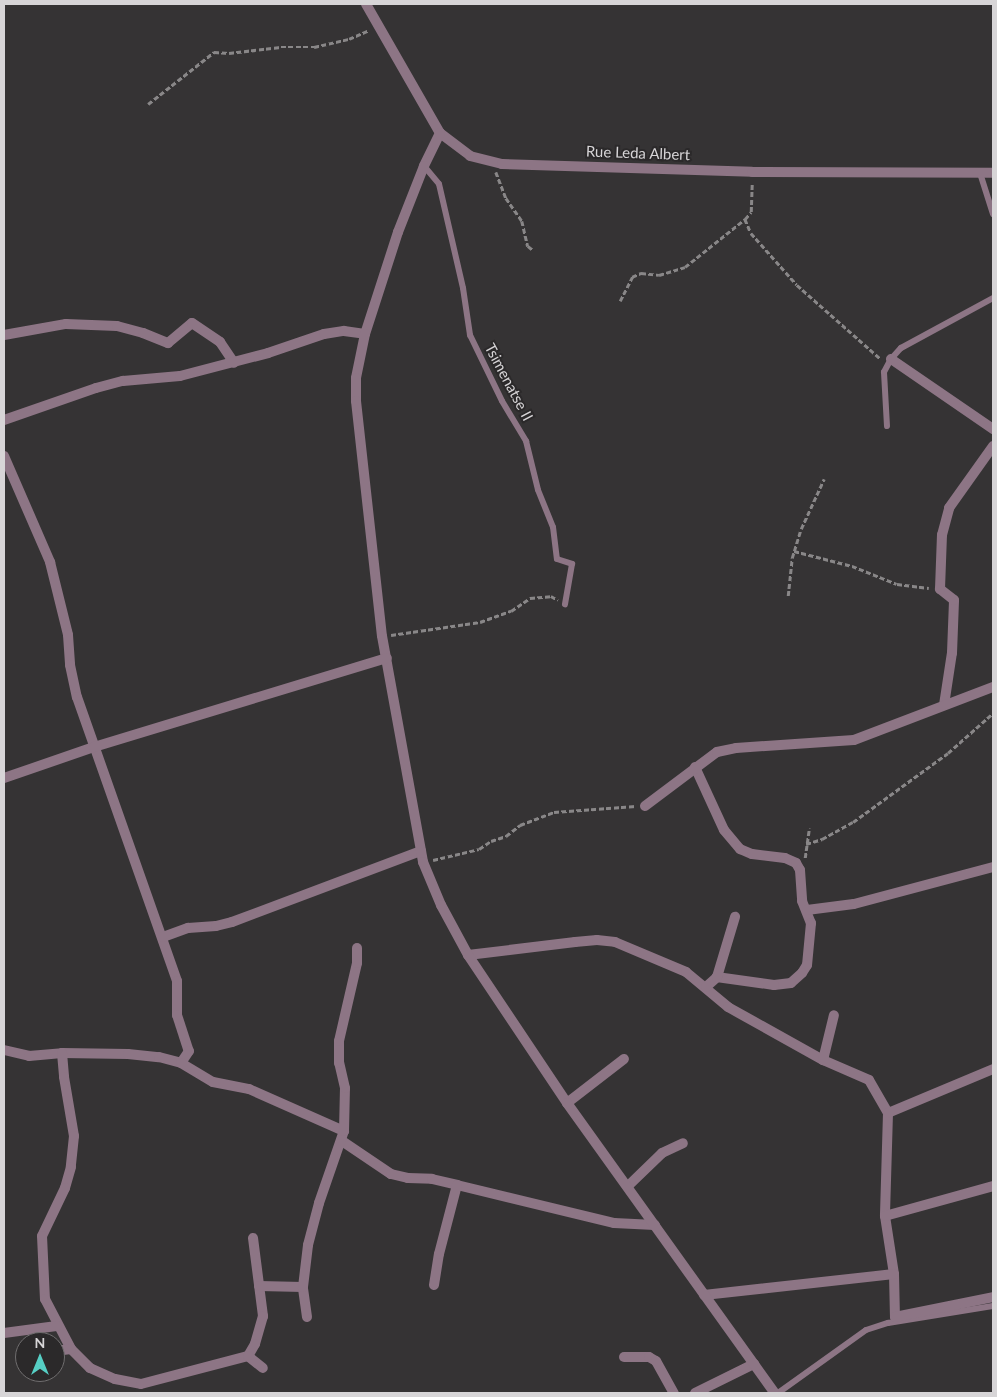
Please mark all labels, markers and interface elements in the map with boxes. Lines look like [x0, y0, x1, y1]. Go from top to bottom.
street label: Rue Leda Albert [585, 142, 691, 164]
street label: Tsimenatse II [481, 340, 537, 424]
north arrow [15, 1332, 65, 1382]
text: N [35, 1334, 45, 1351]

